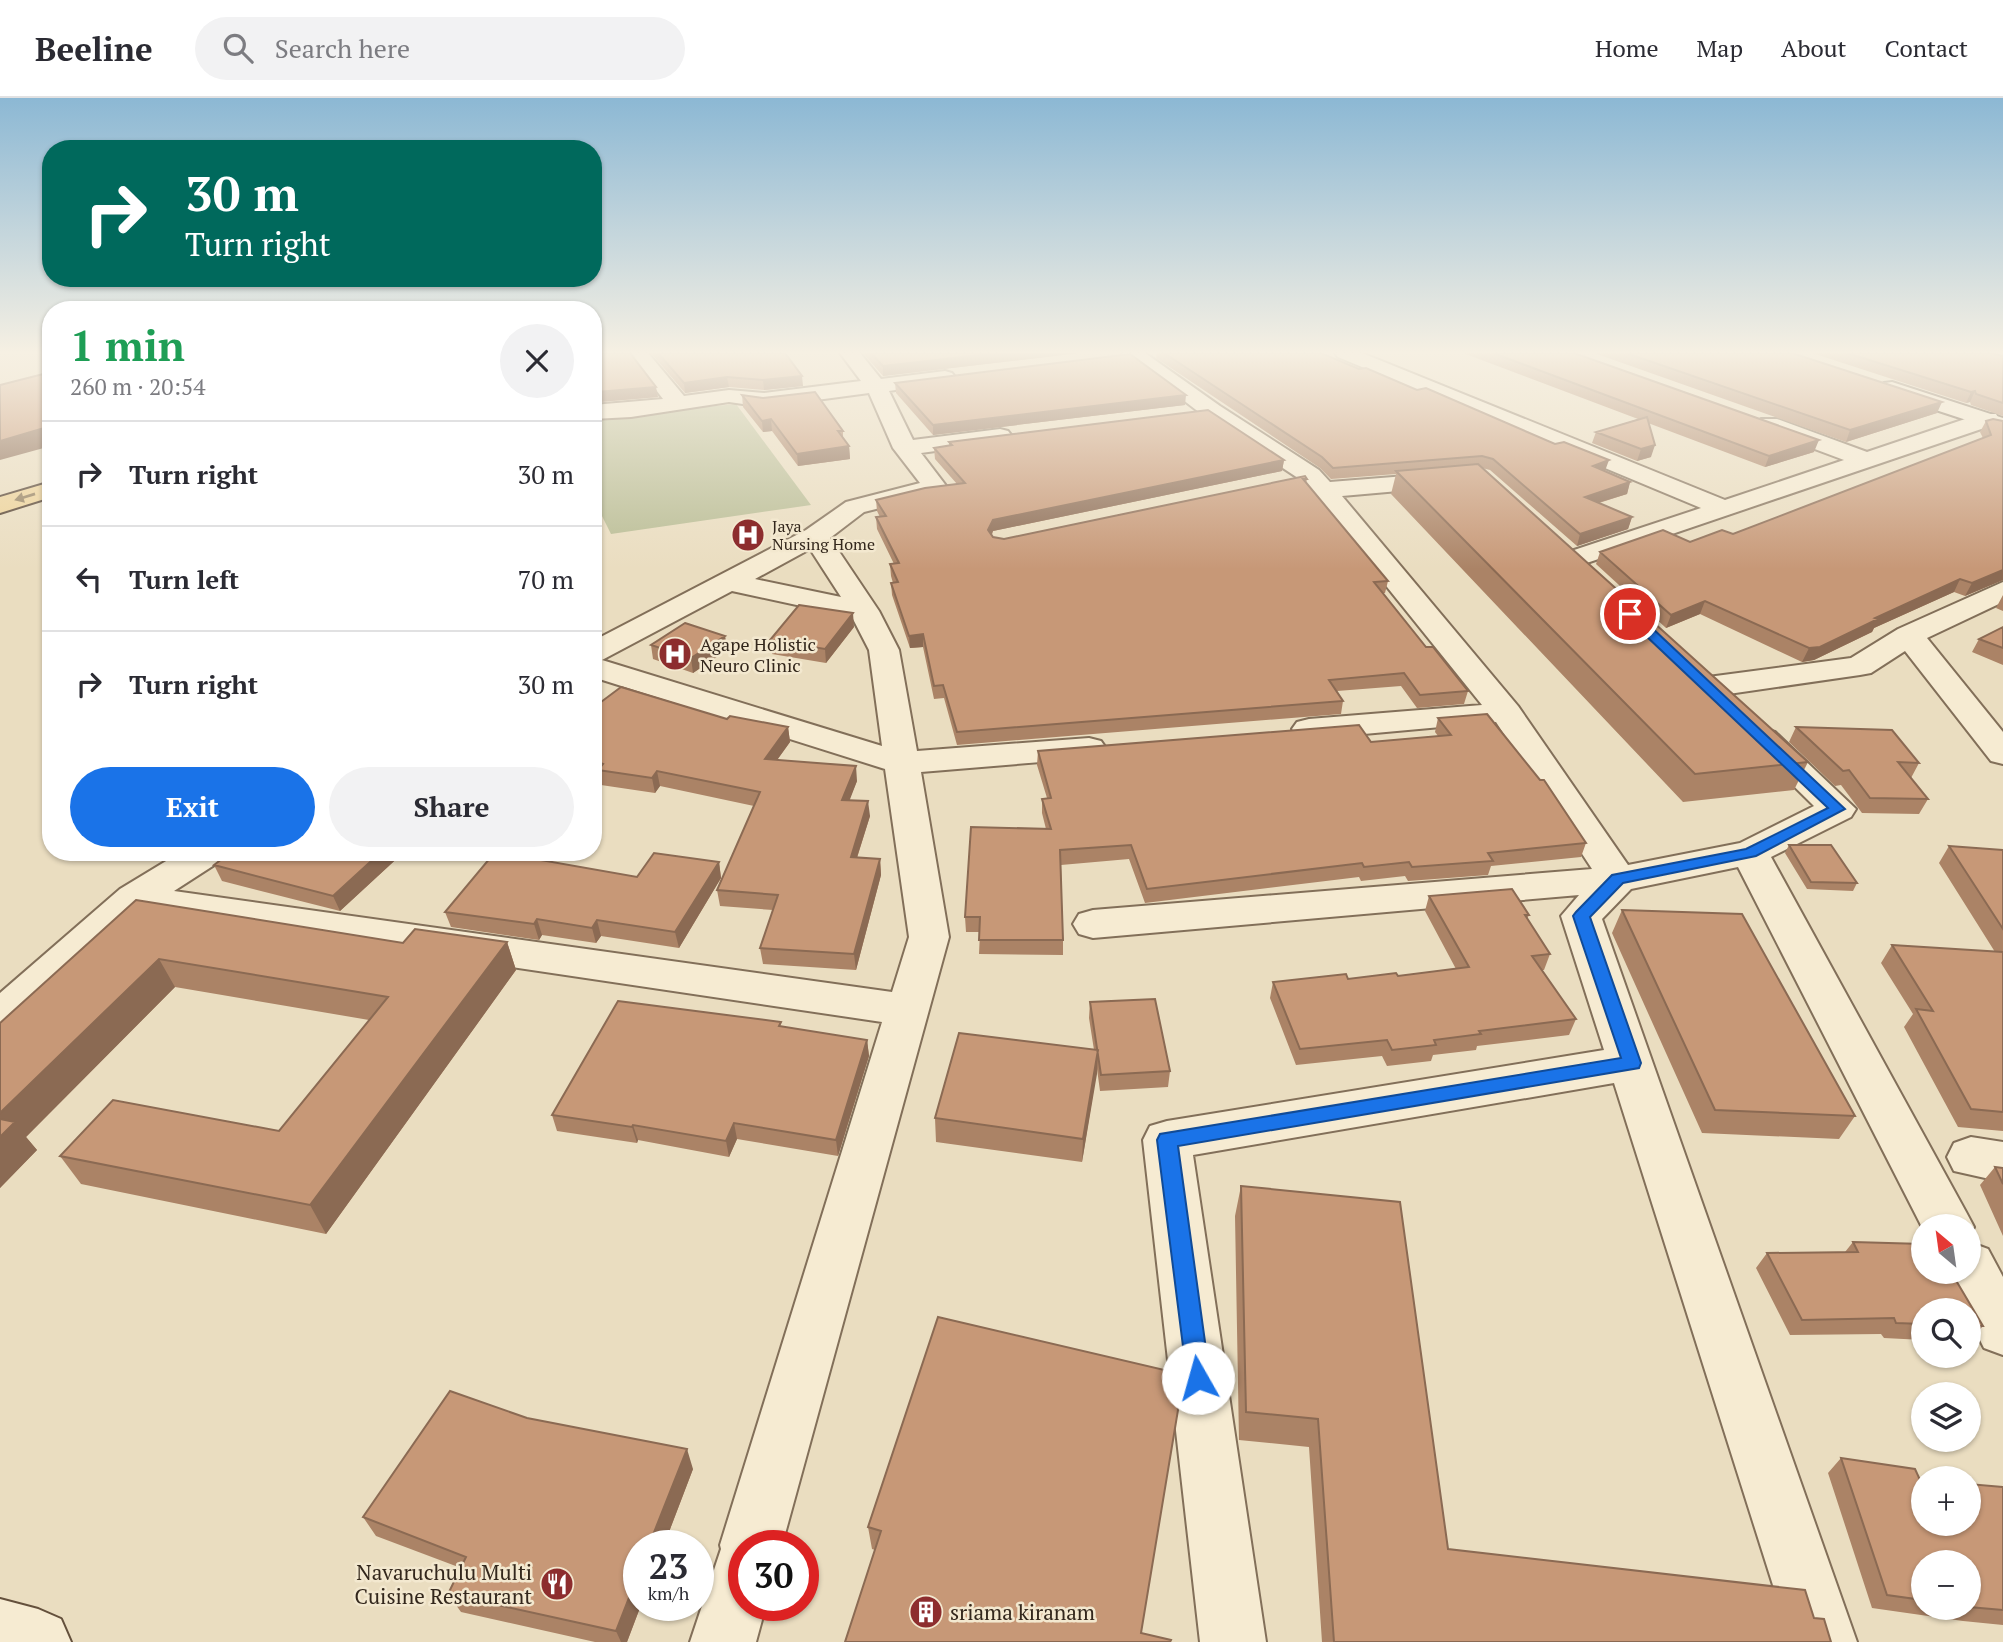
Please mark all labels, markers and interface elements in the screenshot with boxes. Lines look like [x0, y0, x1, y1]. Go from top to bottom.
search box [195, 17, 685, 80]
text: Beeline [35, 27, 153, 70]
icon: search [219, 29, 257, 67]
text: Search here [275, 31, 410, 65]
text: Home [1595, 32, 1659, 64]
text: Map [1697, 32, 1743, 64]
text: About [1781, 32, 1847, 64]
text: Contact [1885, 32, 1968, 64]
text: 30 m [185, 160, 299, 225]
icon: right [70, 168, 161, 259]
text: Turn right [185, 223, 331, 265]
text: 1 min [70, 317, 185, 373]
button: close [500, 324, 574, 398]
text: 260 m · 20:54 [70, 371, 205, 402]
icon: right [70, 455, 108, 493]
text: Turn right [129, 457, 258, 491]
text: 30 m [518, 457, 574, 491]
one-way arrow [15, 492, 36, 503]
place label: Jaya Nursing Home [772, 515, 875, 555]
hospital icon: Jaya Nursing Home [729, 516, 767, 554]
icon: left [70, 560, 108, 598]
text: Turn left [129, 562, 239, 596]
text: 70 m [518, 562, 574, 596]
pin [1600, 584, 1660, 644]
icon: arrive [1611, 595, 1649, 633]
place label: Agape Holistic Neuro Clinic [700, 632, 816, 677]
hospital icon: Agape Holistic Neuro Clinic [656, 635, 694, 673]
icon: right [70, 665, 108, 703]
text: Turn right [129, 667, 258, 701]
text: 30 m [518, 667, 574, 701]
button: Exit [70, 767, 315, 847]
button: Share [329, 767, 574, 847]
north arrow [1911, 1214, 1981, 1284]
map controls [1911, 1214, 1981, 1620]
button: search [1911, 1298, 1981, 1368]
position arrow [1161, 1341, 1235, 1415]
button: layers [1911, 1382, 1981, 1452]
button: + [1911, 1466, 1981, 1536]
speed limit sign: 30 [728, 1530, 819, 1621]
text: 23 [649, 1543, 688, 1589]
button: − [1911, 1550, 1981, 1620]
place label: Navaruchulu Multi Cuisine Restaurant [355, 1558, 532, 1610]
restaurant icon: Navaruchulu Multi Cuisine Restaurant [538, 1565, 576, 1603]
text: km/h [648, 1581, 689, 1605]
building icon: sriama kiranam [907, 1593, 945, 1631]
place label: sriama kiranam [950, 1598, 1095, 1626]

